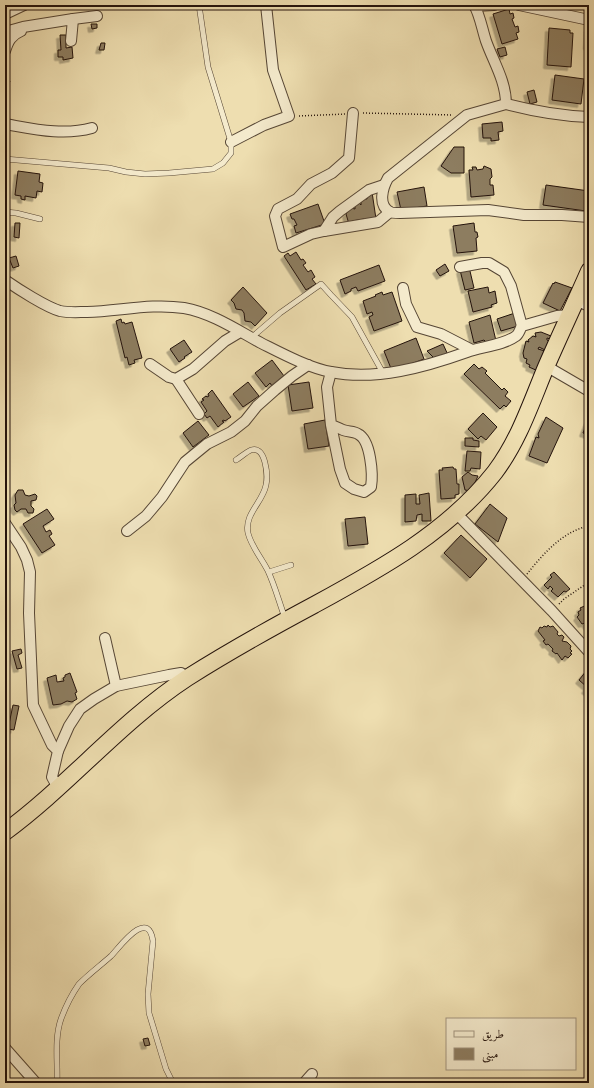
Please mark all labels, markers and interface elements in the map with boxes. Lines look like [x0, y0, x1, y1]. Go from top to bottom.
legend [446, 1018, 576, 1070]
text: طريق [482, 1025, 504, 1042]
text: مبنى [482, 1045, 498, 1063]

